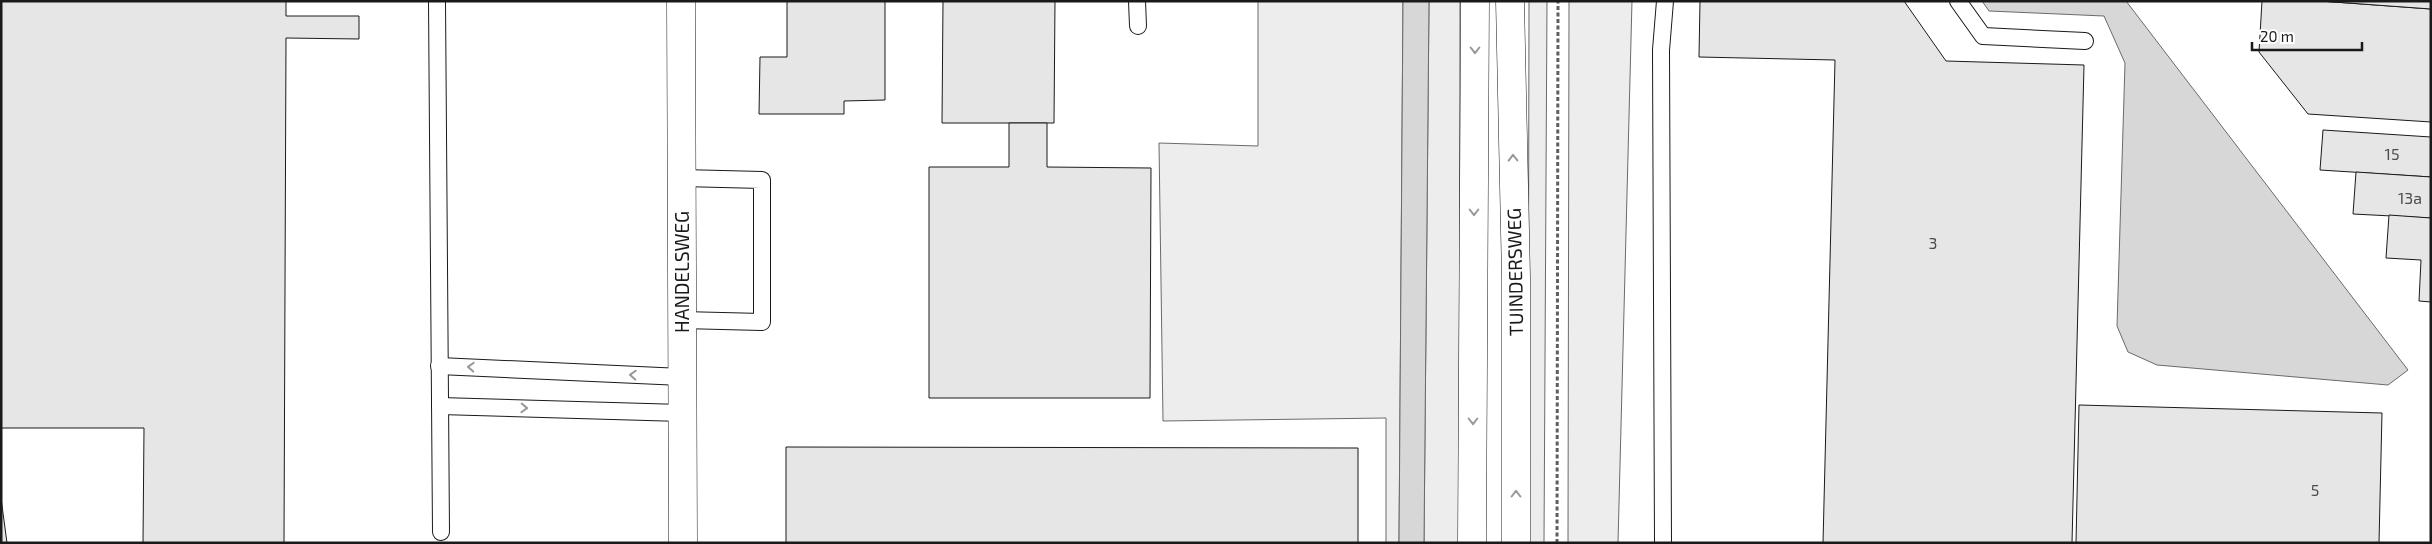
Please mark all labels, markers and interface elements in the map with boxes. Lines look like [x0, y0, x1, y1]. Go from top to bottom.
scale bar [2252, 20, 2362, 52]
text: 20 m [2260, 27, 2294, 45]
one-way arrow [1470, 46, 1480, 54]
house number: 15 [2385, 144, 2399, 163]
one-way arrow [1508, 154, 1518, 162]
house number: 13a [2398, 188, 2422, 207]
street label: TUINDERSWEG [1502, 208, 1527, 336]
one-way arrow [1469, 209, 1479, 217]
street label: HANDELSWEG [670, 211, 693, 333]
house number: 3 [1929, 233, 1937, 252]
one-way arrow [467, 362, 475, 373]
one-way arrow [629, 369, 637, 380]
one-way arrow [520, 403, 528, 414]
one-way arrow [1468, 418, 1478, 425]
house number: 5 [2311, 480, 2319, 499]
one-way arrow [1511, 490, 1521, 498]

